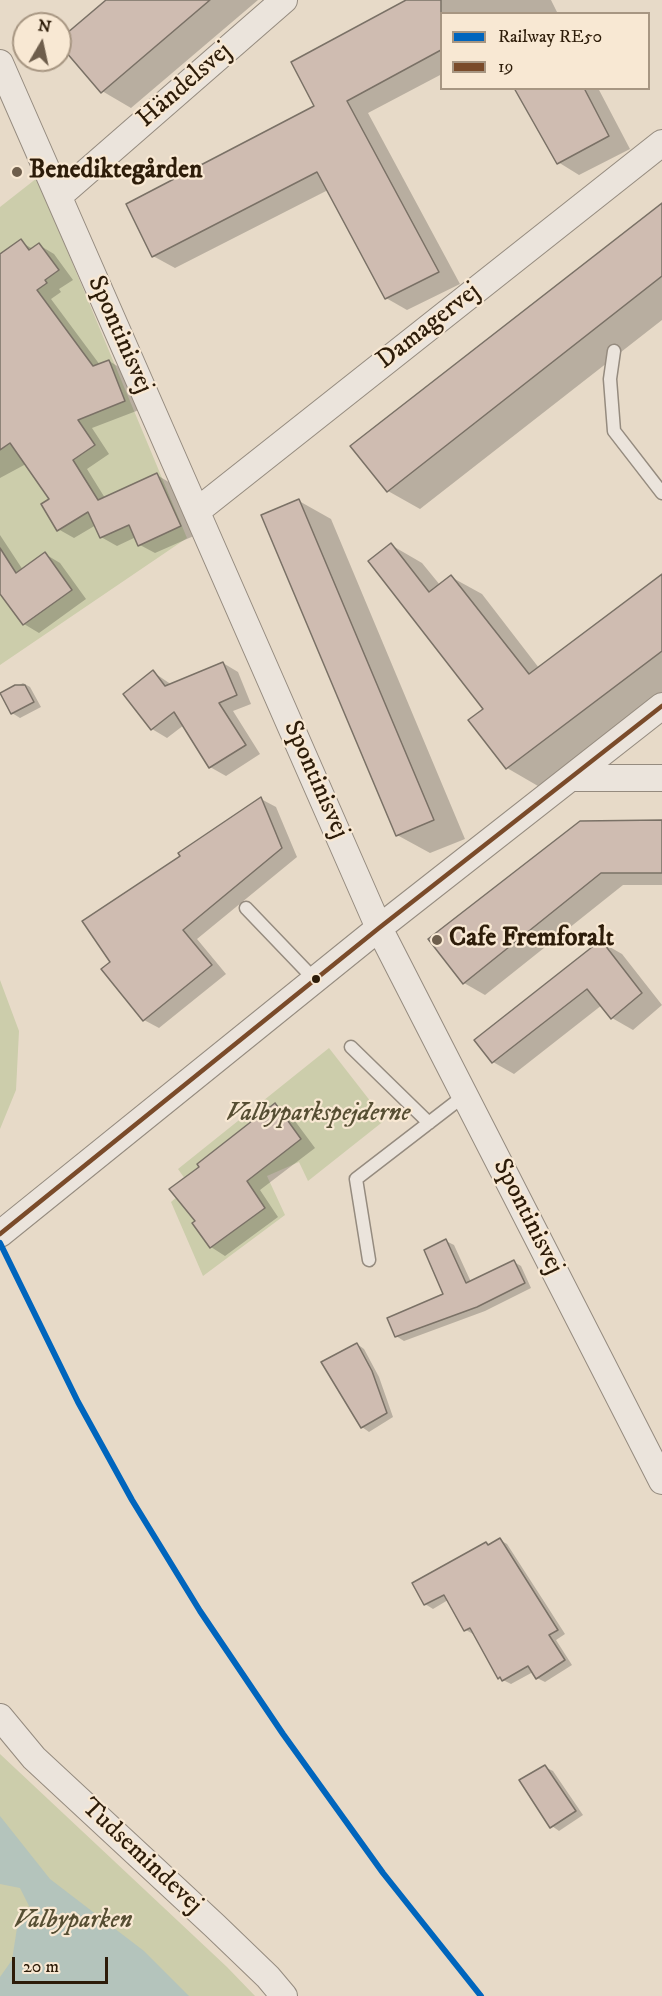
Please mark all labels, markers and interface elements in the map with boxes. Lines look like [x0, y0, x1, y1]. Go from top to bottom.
north arrow [12, 12, 72, 72]
legend [440, 12, 650, 90]
text: N [36, 15, 53, 37]
text: Railway RE50 [498, 26, 602, 48]
street label: Händelsvej [131, 36, 239, 136]
text: 19 [498, 56, 514, 78]
place label: Benediktegården [29, 156, 203, 188]
marker: Benediktegården [10, 165, 24, 179]
street label: Spontinisvej [79, 271, 159, 399]
street label: Damagervej [371, 277, 487, 377]
street label: Spontinisvej [275, 716, 355, 844]
place label: Cafe Fremforalt [449, 924, 614, 956]
marker: Cafe Fremforalt [430, 933, 444, 947]
unlabelled marker [310, 973, 322, 985]
park label: Valbyparkspejderne [226, 1099, 410, 1131]
street label: Spontinisvej [485, 1154, 569, 1280]
street label: Tudsemindevej [74, 1793, 208, 1921]
park label: Valbyparken [13, 1906, 133, 1938]
scale bar [15, 1945, 111, 1983]
text: 20 m [23, 1956, 59, 1978]

